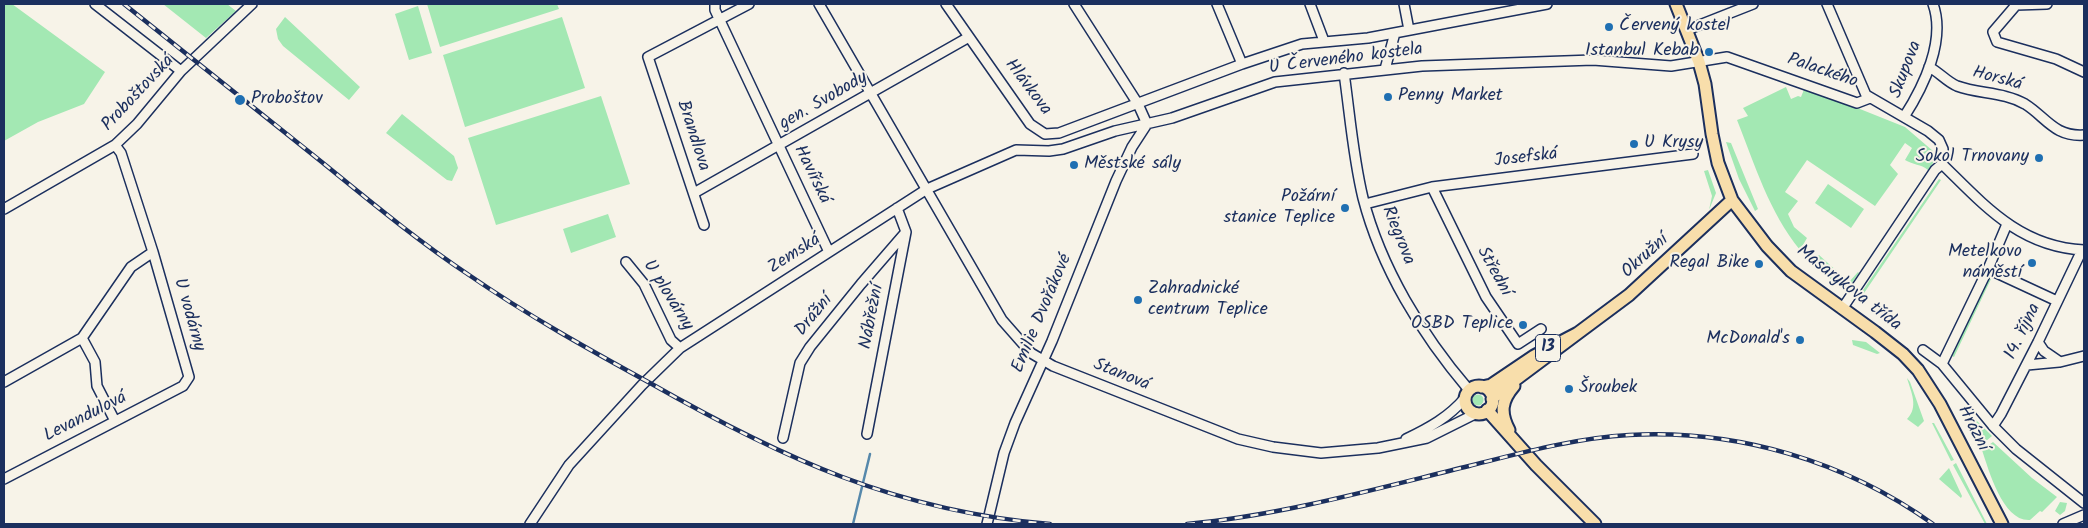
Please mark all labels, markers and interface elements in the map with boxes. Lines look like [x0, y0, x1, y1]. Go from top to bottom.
place label: Červený kostel [1619, 16, 1730, 38]
marker: Červený kostel [1603, 21, 1615, 33]
street label: Skupova [1886, 38, 1928, 102]
street label: U Červeného kostela [1268, 40, 1424, 80]
place label: Istanbul Kebab [1585, 41, 1699, 63]
marker: Istanbul Kebab [1703, 46, 1715, 58]
street label: Palackého [1784, 50, 1860, 94]
street label: Proboštovská [98, 51, 180, 137]
street label: Hlávkova [999, 55, 1055, 121]
street label: Horská [1970, 63, 2024, 97]
street label: gen. Svobody [776, 68, 872, 136]
place label: Penny Market [1398, 86, 1503, 108]
place label: Proboštov [251, 89, 323, 111]
marker: Penny Market [1382, 91, 1394, 103]
marker: Proboštov [233, 93, 247, 107]
street label: Brandlova [670, 98, 714, 174]
place label: U Krysy [1644, 133, 1703, 155]
marker: U Krysy [1628, 138, 1640, 150]
street label: Havířská [788, 142, 834, 208]
street label: Josefská [1493, 144, 1559, 174]
place label: Sokol Trnovany [1916, 147, 2029, 169]
marker: Sokol Trnovany [2033, 152, 2045, 164]
place label: Městské sály [1084, 154, 1181, 176]
marker: Městské sály [1068, 159, 1080, 171]
place label: Požární stanice Teplice [1224, 187, 1335, 230]
marker: Požární stanice Teplice [1339, 202, 1351, 214]
street label: Riegrova [1375, 203, 1419, 269]
street label: Zemská [765, 230, 825, 280]
street label: Okružní [1618, 230, 1674, 284]
street label: Masarykova třída [1791, 241, 1905, 337]
place label: Metelkovo náměstí [1948, 242, 2022, 284]
street label: Střední [1471, 243, 1515, 301]
street label: Emilie Dvořákové [1008, 251, 1078, 377]
place label: Regal Bike [1669, 253, 1749, 275]
street label: U plovárny [637, 257, 697, 335]
marker: Metelkovo náměstí [2026, 257, 2038, 269]
marker: Regal Bike [1753, 258, 1765, 270]
street label: U vodárny [167, 276, 209, 354]
place label: Zahradnické centrum Teplice [1148, 279, 1268, 322]
street label: Nábřežní [856, 283, 890, 351]
street label: Drážní [792, 291, 838, 341]
marker: Zahradnické centrum Teplice [1132, 294, 1144, 306]
street label: 14. října [2001, 300, 2047, 364]
place label: OSBD Teplice [1411, 314, 1513, 336]
marker: OSBD Teplice [1517, 319, 1529, 331]
place label: McDonald's [1706, 329, 1790, 351]
road number: 13 [1536, 334, 1560, 362]
marker: McDonald's [1794, 334, 1806, 346]
street label: Stanová [1090, 355, 1152, 397]
place label: Šroubek [1579, 378, 1637, 400]
marker: Šroubek [1563, 383, 1575, 395]
street label: Levandulová [41, 388, 131, 448]
street label: Hrázní [1951, 403, 1993, 455]

